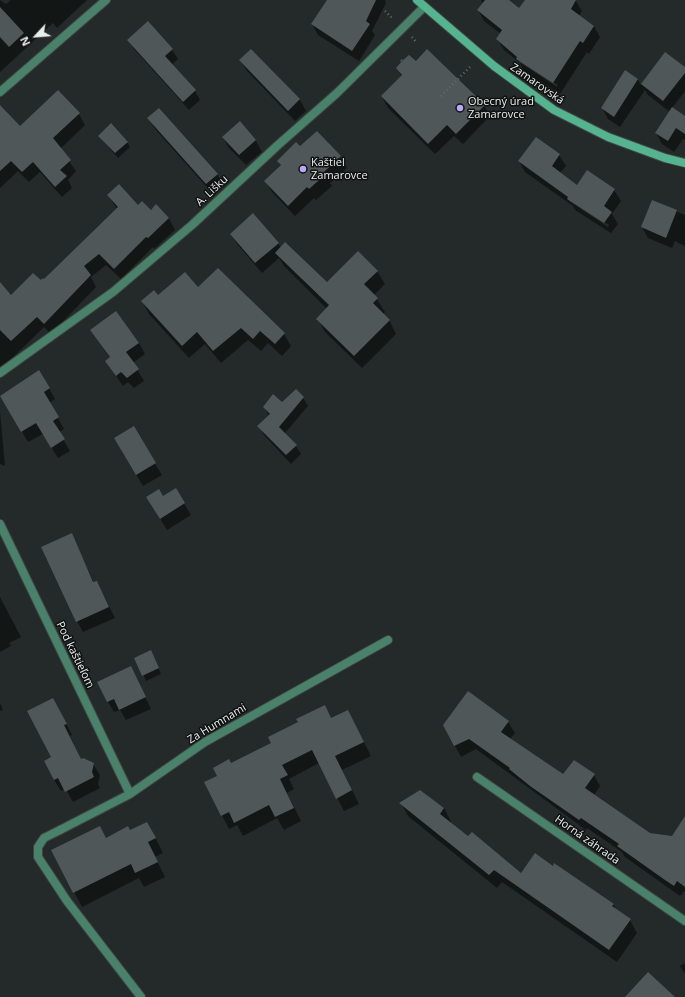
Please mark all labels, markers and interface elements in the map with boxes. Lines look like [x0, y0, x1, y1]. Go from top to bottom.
north arrow [16, 16, 56, 56]
text: N [16, 34, 33, 49]
street label: Zamarovská [508, 61, 566, 107]
place label: Obecný úrad Zamarovce [468, 95, 534, 121]
marker: Obecný úrad Zamarovce [455, 103, 465, 113]
place label: Kaštiel Zamarovce [311, 156, 368, 182]
marker: Kaštiel Zamarovce [298, 164, 308, 174]
street label: A. Lišku [193, 173, 231, 209]
street label: Pod kaštieľom [53, 620, 97, 690]
street label: Za Humnami [185, 701, 249, 747]
street label: Horná záhrada [552, 813, 622, 867]

